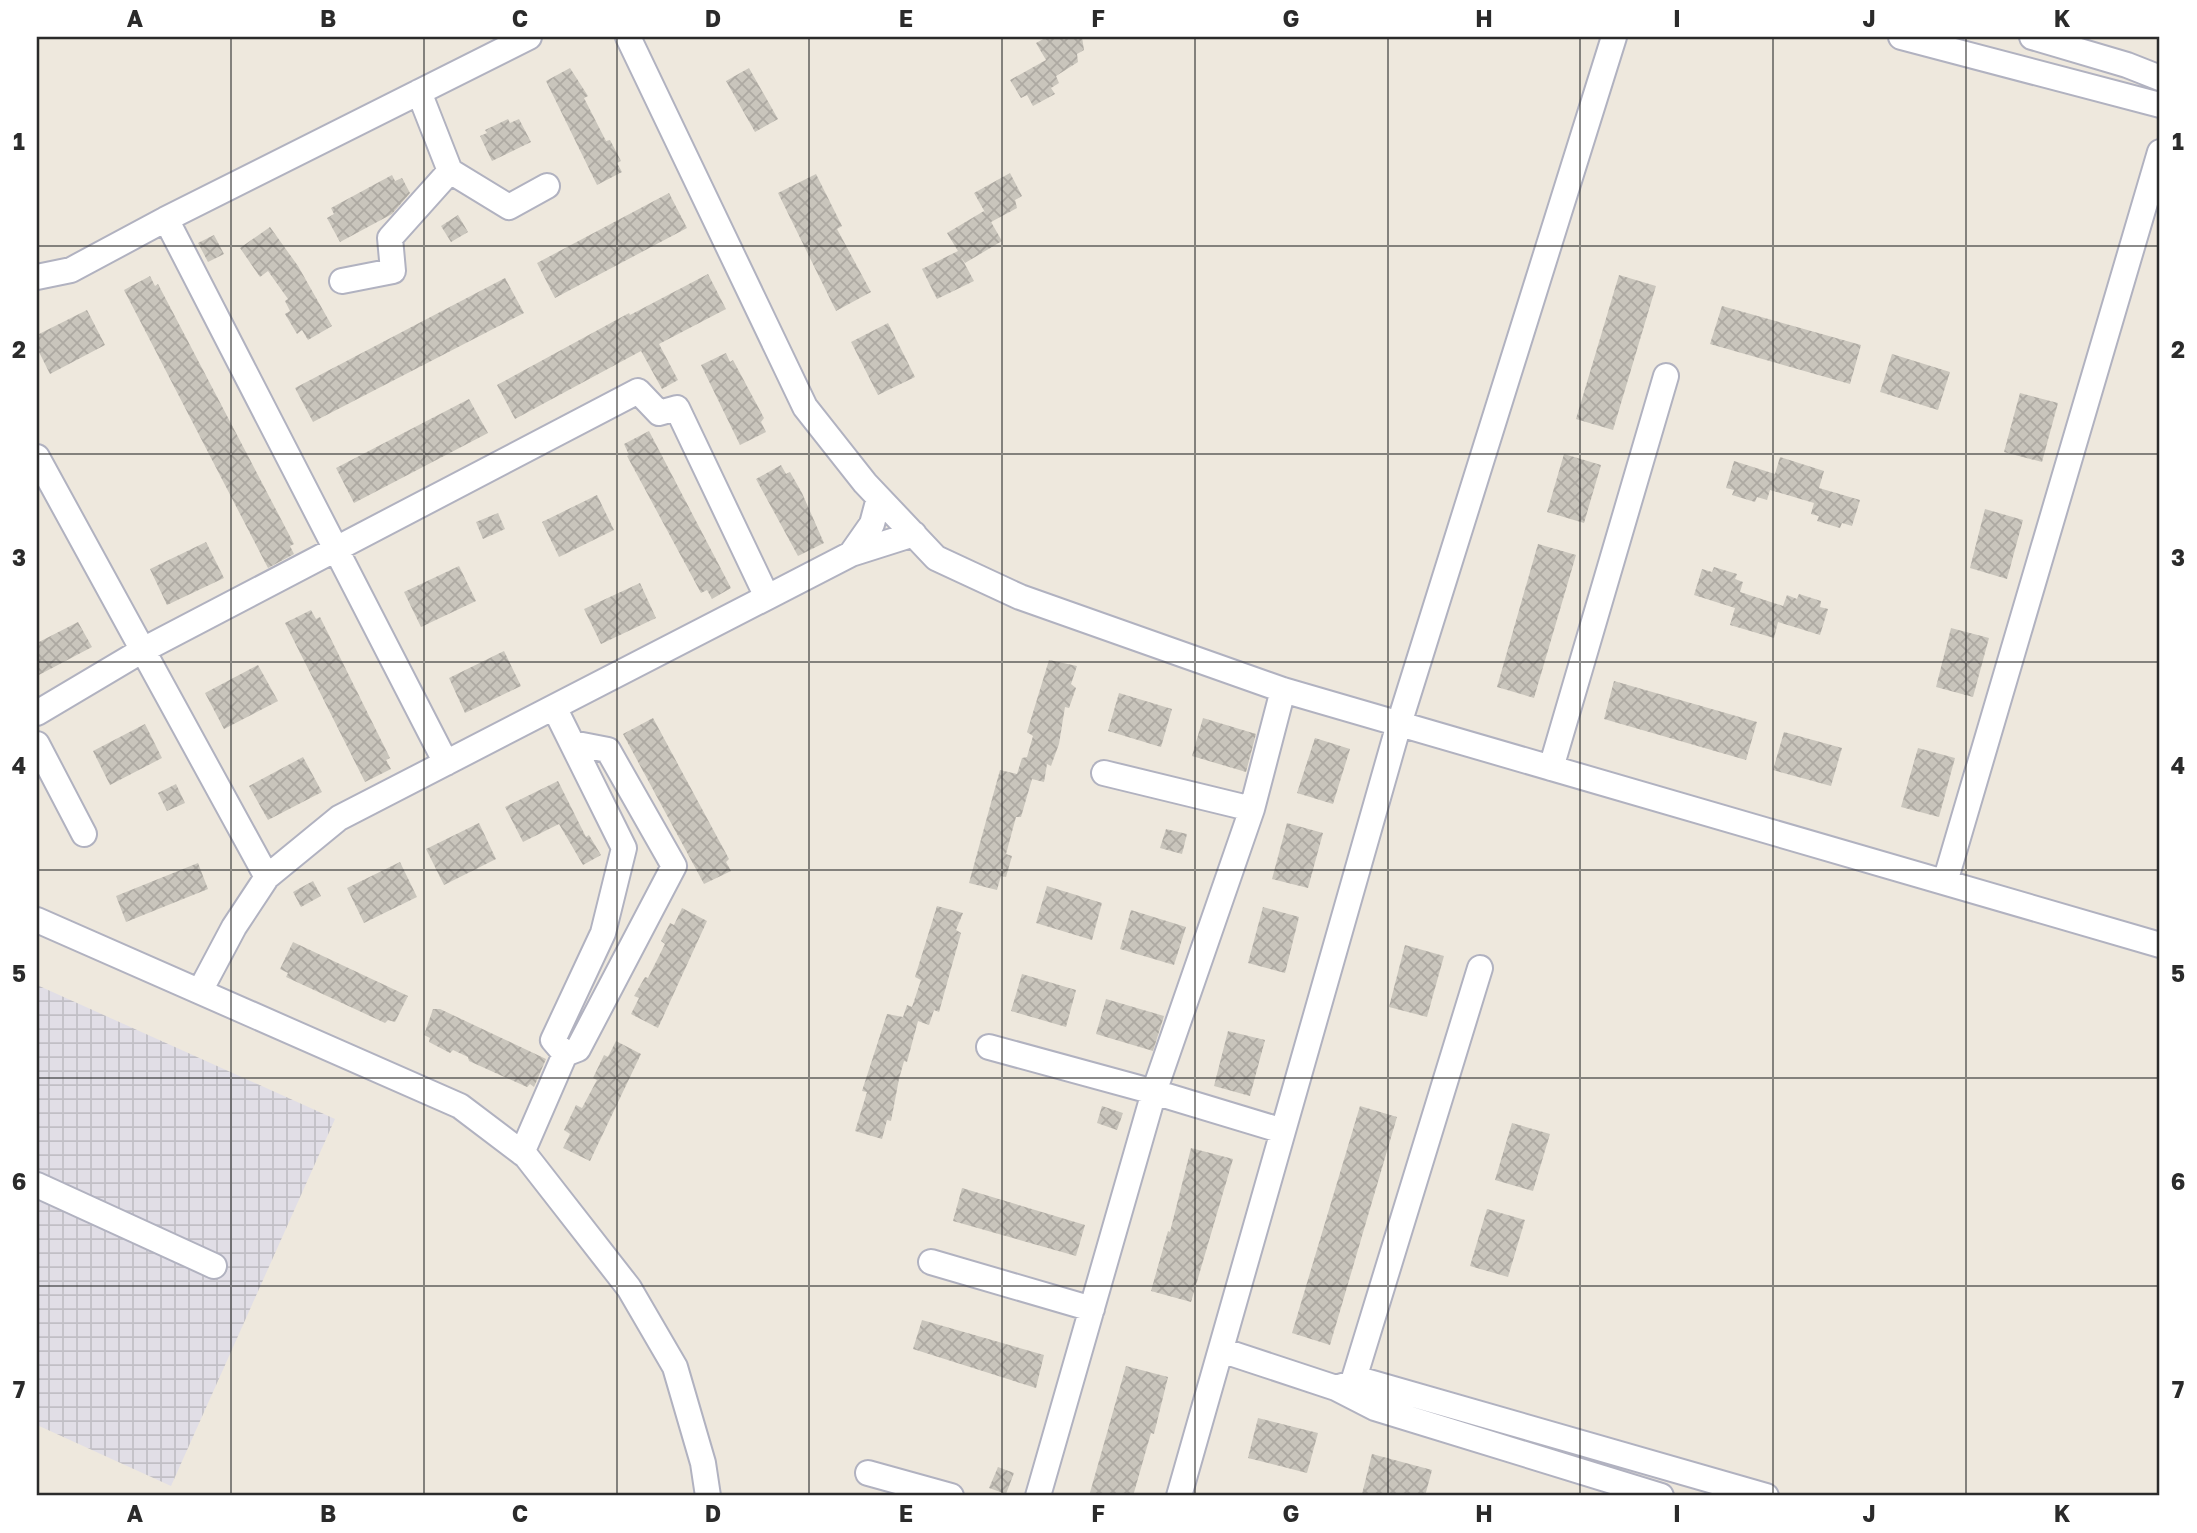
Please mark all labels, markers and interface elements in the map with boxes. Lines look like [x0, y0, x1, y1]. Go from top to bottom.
text: A [127, 4, 144, 32]
text: B [320, 4, 336, 32]
text: C [512, 4, 528, 32]
text: D [705, 4, 721, 32]
text: E [899, 4, 913, 32]
text: F [1091, 4, 1105, 32]
text: G [1283, 4, 1299, 32]
text: H [1475, 4, 1493, 32]
text: I [1673, 4, 1681, 32]
text: J [1862, 4, 1876, 32]
text: K [2054, 4, 2071, 32]
text: 1 [13, 127, 25, 155]
text: 1 [2172, 127, 2184, 155]
text: 2 [12, 335, 26, 363]
text: 2 [2171, 335, 2185, 363]
text: 3 [12, 543, 26, 571]
text: 3 [2171, 543, 2185, 571]
text: 4 [12, 751, 26, 779]
text: 4 [2171, 751, 2185, 779]
text: 5 [12, 959, 26, 987]
text: 5 [2171, 959, 2185, 987]
text: 6 [12, 1167, 26, 1195]
text: 6 [2171, 1167, 2185, 1195]
text: 7 [13, 1375, 25, 1403]
text: 7 [2172, 1375, 2184, 1403]
text: A [127, 1499, 144, 1527]
text: B [320, 1499, 336, 1527]
text: C [512, 1499, 528, 1527]
text: D [705, 1499, 721, 1527]
text: E [899, 1499, 913, 1527]
text: F [1091, 1499, 1105, 1527]
text: G [1283, 1499, 1299, 1527]
text: H [1475, 1499, 1493, 1527]
text: I [1673, 1499, 1681, 1527]
text: J [1862, 1499, 1876, 1527]
text: K [2054, 1499, 2071, 1527]

